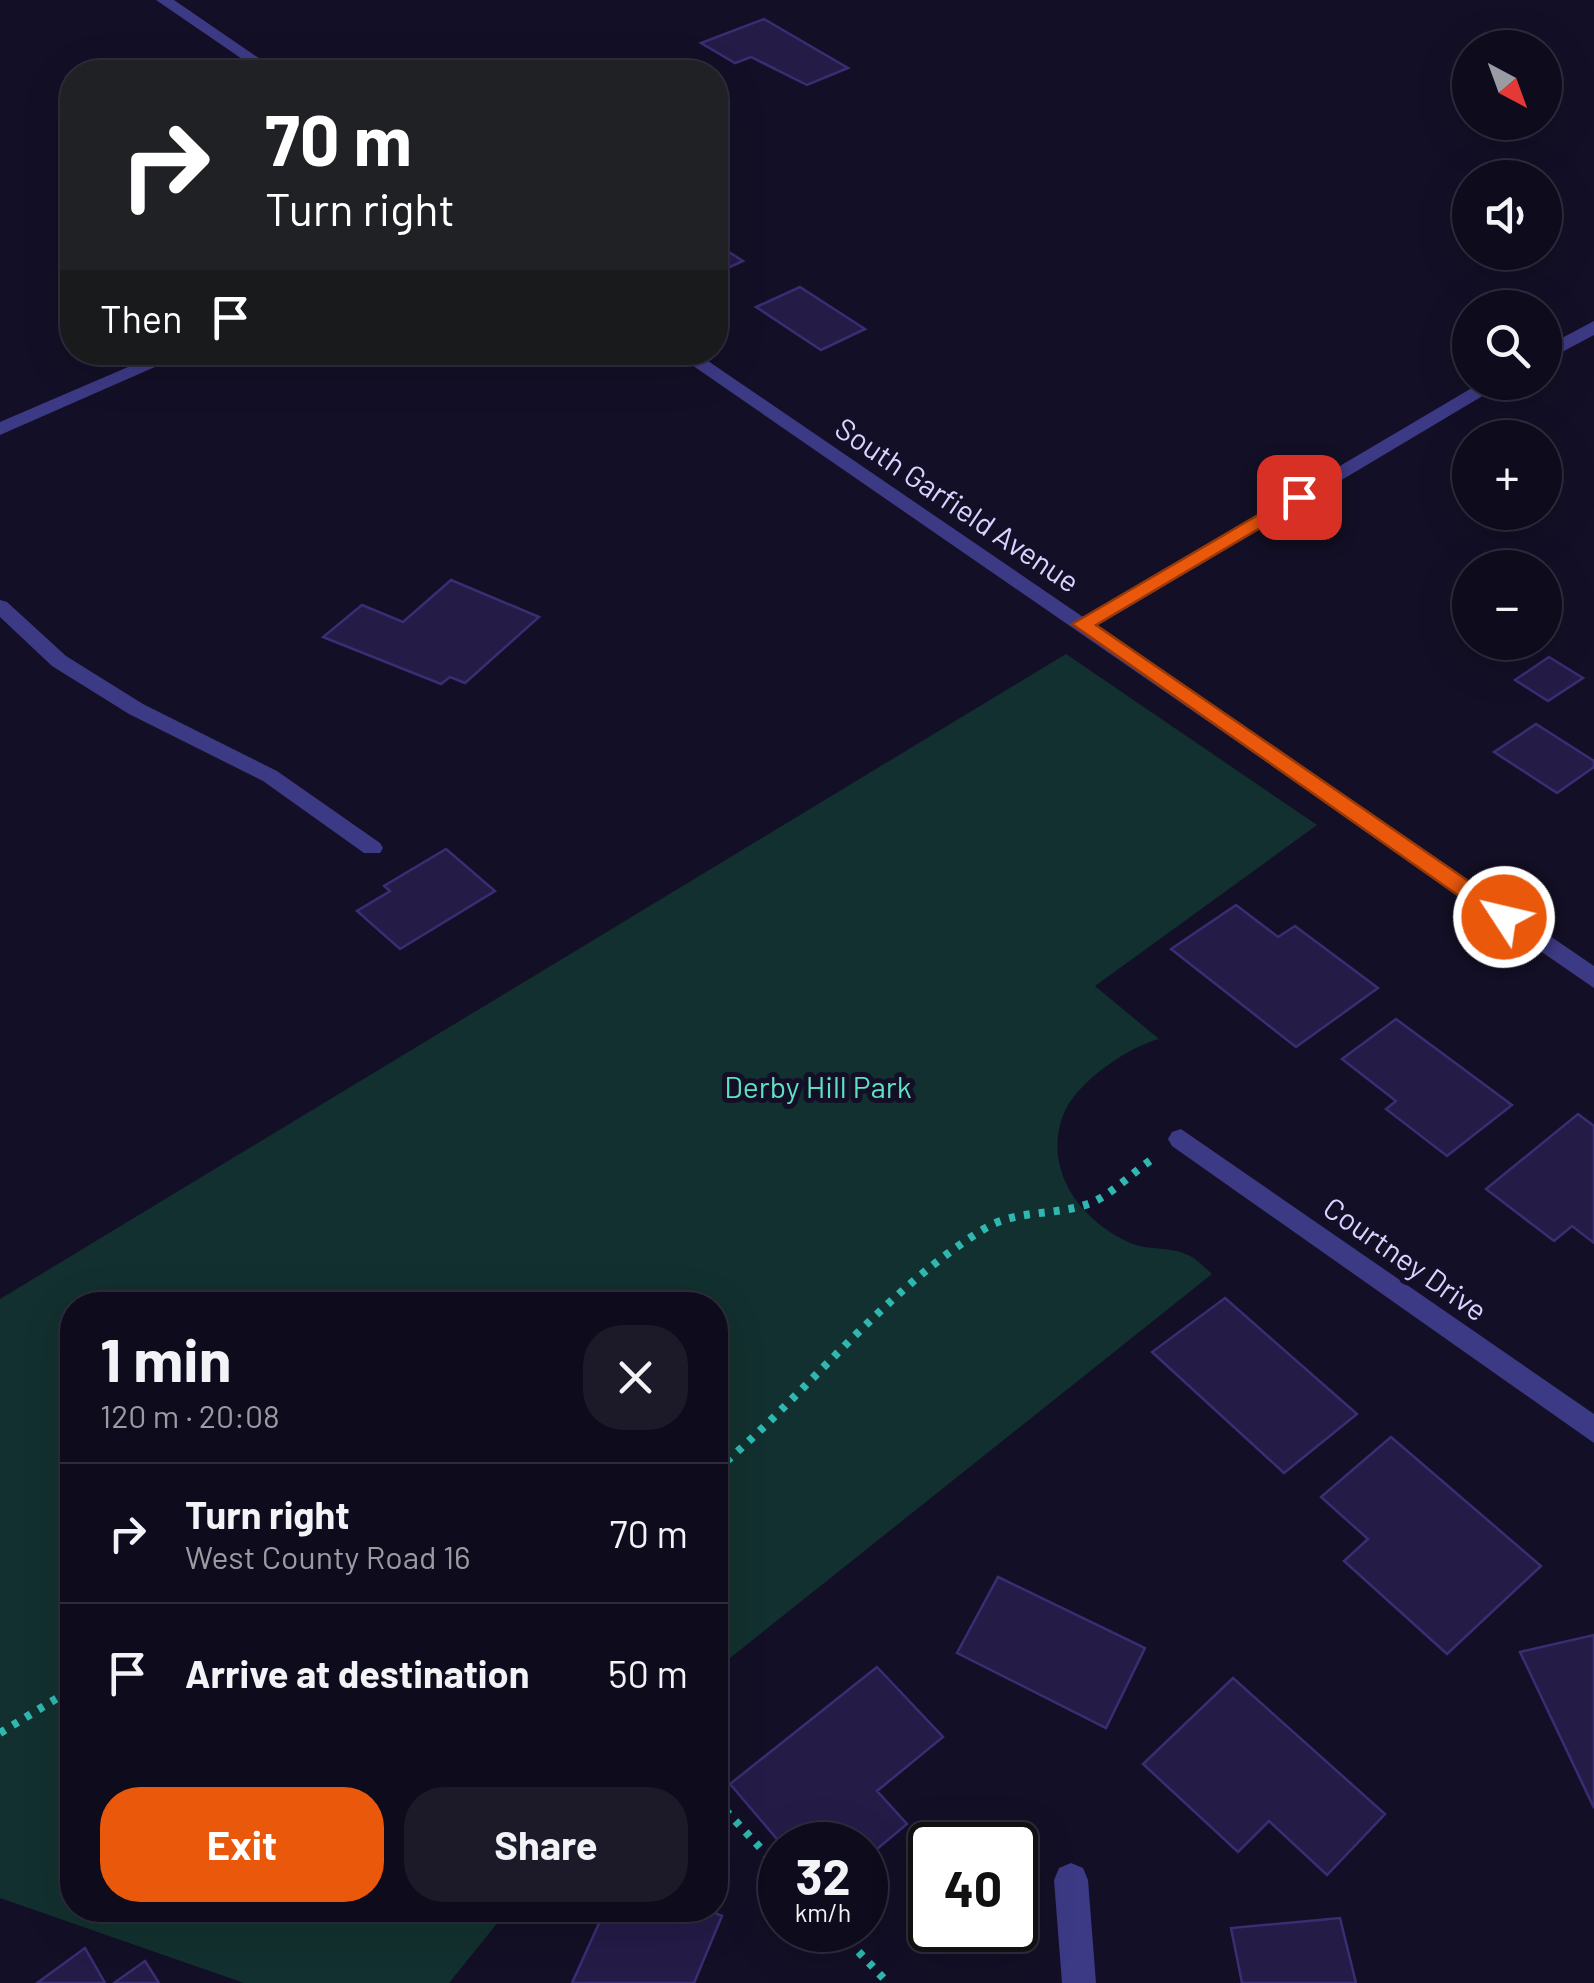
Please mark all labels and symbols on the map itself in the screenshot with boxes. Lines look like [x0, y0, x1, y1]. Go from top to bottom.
north arrow [1452, 30, 1562, 140]
street label: South Garfield Avenue [829, 409, 1087, 599]
pin [1257, 455, 1342, 540]
position arrow [1452, 865, 1556, 969]
park label: Derby Hill Park [724, 1068, 912, 1104]
street label: Courtney Drive [1317, 1188, 1495, 1328]
speed limit sign: 40 [908, 1822, 1038, 1952]

